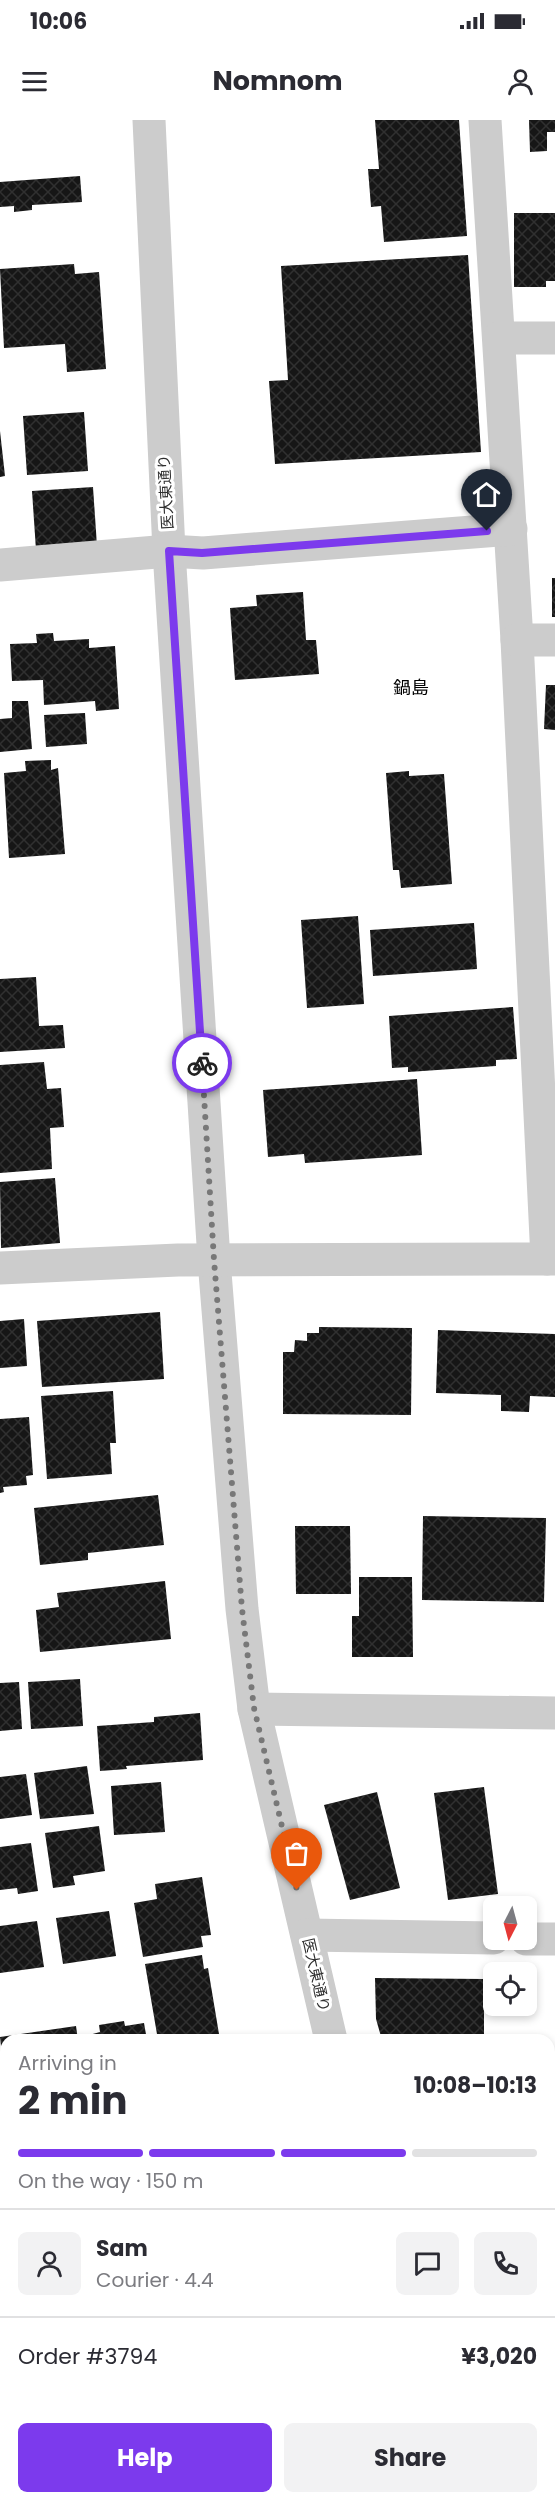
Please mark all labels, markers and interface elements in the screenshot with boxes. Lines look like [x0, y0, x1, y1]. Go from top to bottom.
text: 10:06 [30, 6, 87, 37]
text: Nomnom [212, 62, 343, 99]
icon: menu [18, 65, 51, 98]
icon: person [504, 65, 537, 98]
street label: 医大東通り [153, 454, 178, 530]
pin [461, 469, 512, 531]
icon: home [470, 478, 503, 511]
district label: 鍋島 [393, 675, 429, 700]
courier [172, 1033, 232, 1093]
icon: bike [186, 1047, 219, 1080]
pin [271, 1828, 322, 1890]
icon: bag [280, 1837, 313, 1870]
north arrow [483, 1896, 537, 1950]
map controls [483, 1896, 537, 2016]
street label: 医大東通り [298, 1936, 335, 2014]
button: locate [483, 1962, 537, 2016]
text: Arriving in [18, 2049, 117, 2077]
text: 10:08–10:13 [414, 2070, 537, 2101]
text: 2 min [18, 2073, 128, 2128]
text: On the way · 150 m [18, 2167, 203, 2195]
button: person [18, 2232, 81, 2295]
button: chat [396, 2232, 459, 2295]
button: phone [474, 2232, 537, 2295]
text: Sam [96, 2233, 148, 2264]
text: Courier · 4.4 [96, 2266, 214, 2294]
text: Order #3794 [18, 2341, 157, 2372]
text: ¥3,020 [461, 2341, 537, 2372]
button: Help [18, 2423, 272, 2492]
button: Share [284, 2423, 537, 2492]

